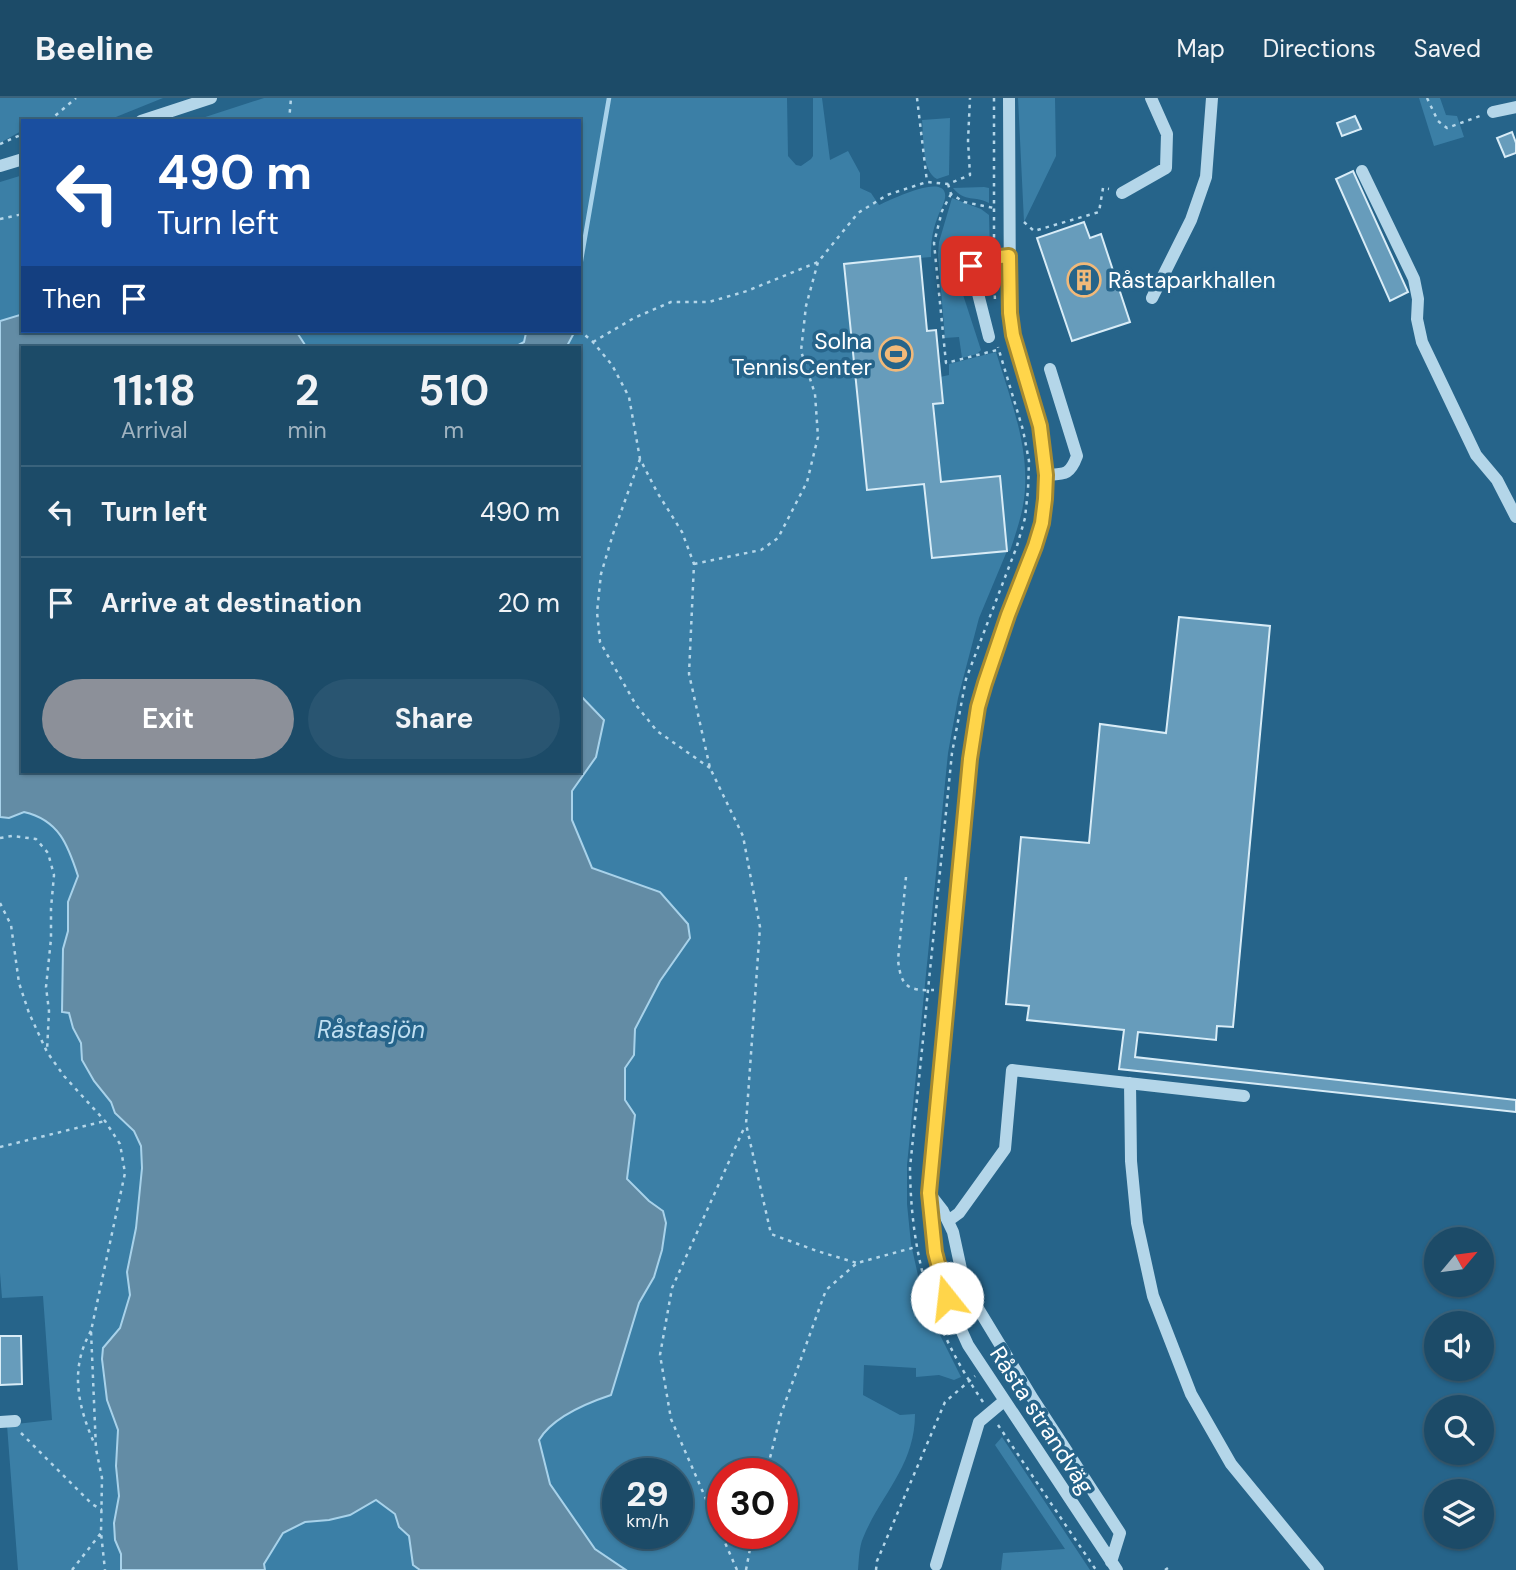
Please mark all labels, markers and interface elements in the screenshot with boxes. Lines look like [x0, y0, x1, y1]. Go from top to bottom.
text: Beeline [35, 27, 154, 70]
text: Map [1177, 33, 1225, 64]
text: Directions [1263, 33, 1376, 64]
text: Saved [1414, 33, 1481, 64]
text: 490 m [157, 140, 312, 204]
icon: left [42, 147, 133, 238]
text: Turn left [157, 202, 279, 244]
pin [941, 236, 1001, 296]
icon: arrive [952, 247, 990, 285]
building icon: Råstaparkhallen [1065, 261, 1103, 299]
place label: Råstaparkhallen [1108, 265, 1276, 295]
icon: arrive [115, 280, 153, 318]
text: Then [42, 282, 101, 316]
place label: Solna TennisCenter [732, 326, 872, 382]
sports icon: Solna TennisCenter [877, 335, 915, 373]
text: 11:18 [113, 363, 196, 418]
text: 2 [295, 363, 319, 418]
text: 510 [418, 363, 489, 418]
text: Arrival [121, 415, 188, 445]
text: min [287, 415, 327, 445]
text: m [444, 415, 464, 445]
icon: left [42, 493, 80, 531]
text: Turn left [101, 495, 208, 529]
text: 490 m [480, 495, 560, 529]
icon: arrive [42, 584, 80, 622]
text: Arrive at destination [101, 586, 362, 620]
text: 20 m [497, 586, 560, 620]
button: Exit [42, 679, 294, 759]
button: Share [308, 679, 560, 759]
water label: Råstasjön [317, 1014, 425, 1045]
north arrow [1424, 1227, 1494, 1297]
map controls [1424, 1227, 1494, 1549]
position arrow [910, 1261, 984, 1335]
button: sound [1424, 1311, 1494, 1381]
street label: Råsta strandväg [983, 1340, 1101, 1500]
button: search [1424, 1395, 1494, 1465]
speed limit sign: 30 [707, 1458, 798, 1549]
text: 29 [626, 1471, 669, 1517]
button: layers [1424, 1479, 1494, 1549]
text: km/h [626, 1509, 669, 1533]

